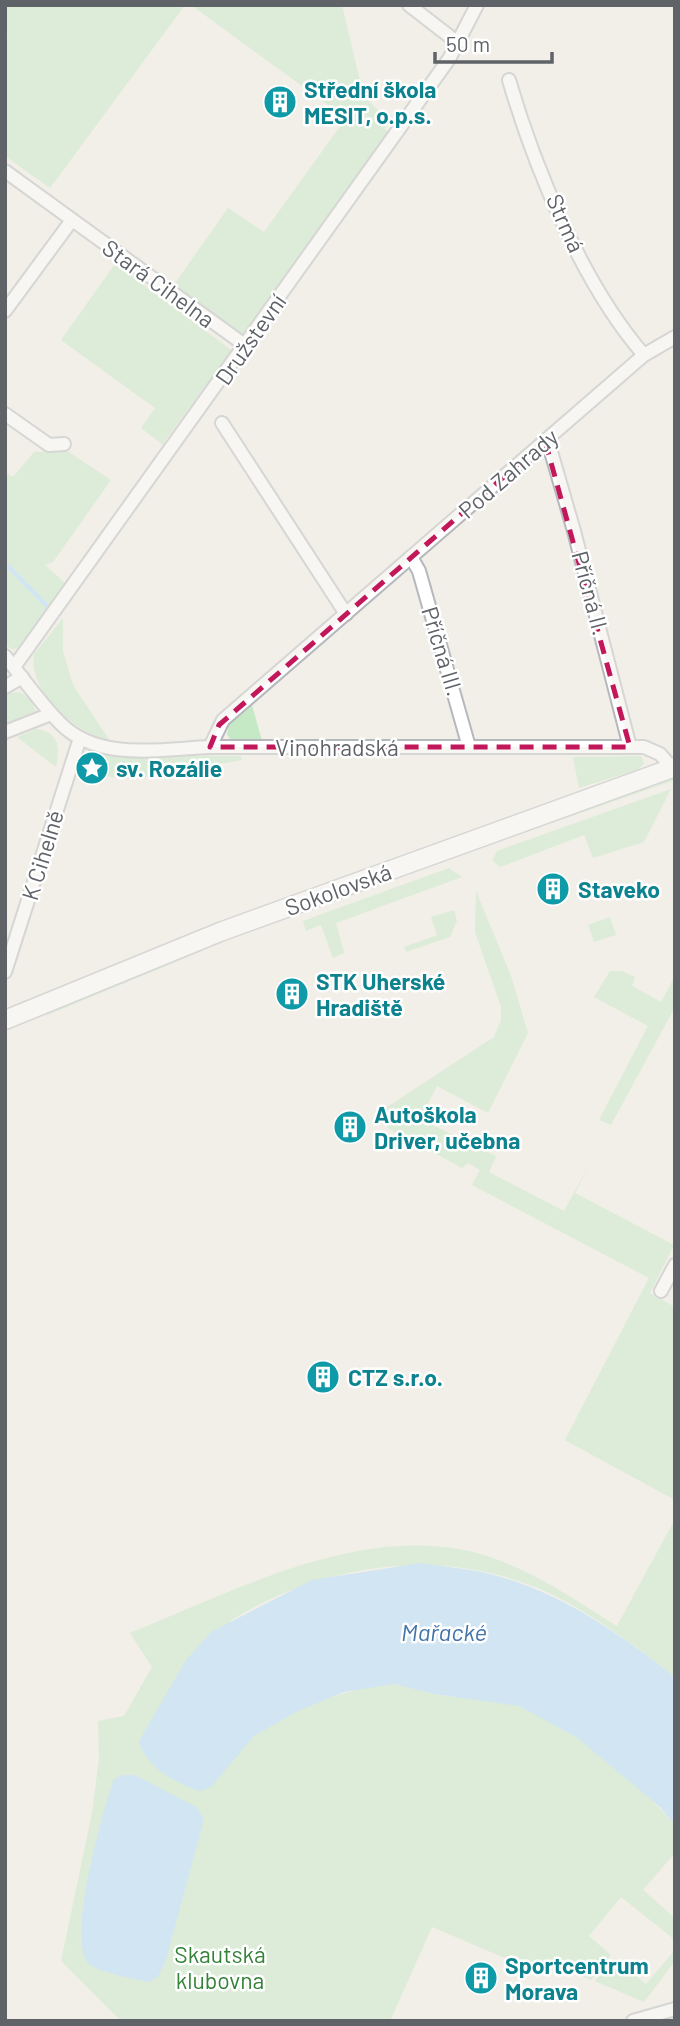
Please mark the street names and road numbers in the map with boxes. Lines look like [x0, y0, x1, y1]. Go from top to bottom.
street label: Strmá [541, 189, 591, 257]
street label: Stará Cihelna [97, 233, 221, 333]
street label: Družstevní [209, 288, 291, 390]
street label: Pod Zahrady [452, 422, 564, 524]
street label: Příčná II. [566, 548, 616, 638]
street label: Příčná III. [416, 603, 470, 699]
street label: Vinohradská [275, 733, 399, 761]
street label: K Cihelně [15, 807, 69, 903]
street label: Sokolovská [281, 857, 395, 921]

